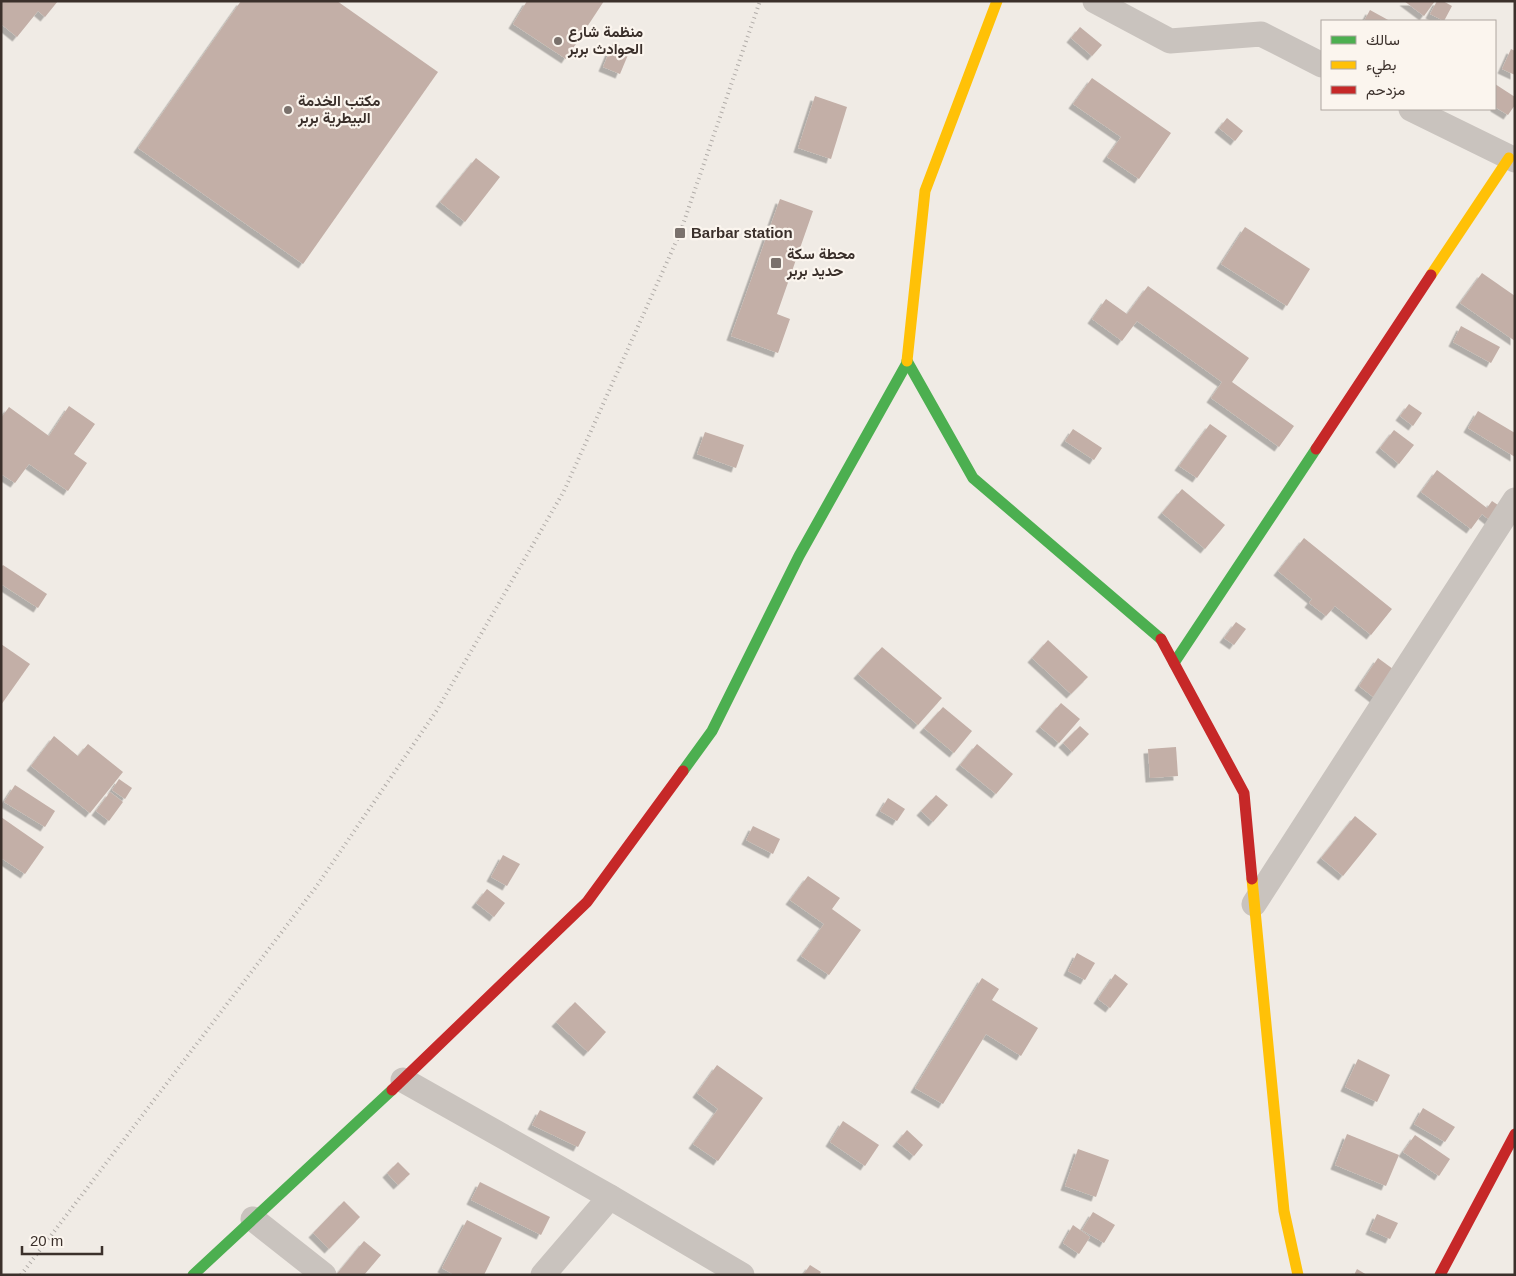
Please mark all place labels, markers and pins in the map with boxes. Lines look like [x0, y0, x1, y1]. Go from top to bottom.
place label: منظمة شارع الحوادث بربر [567, 23, 643, 58]
marker: منظمة شارع الحوادث بربر [552, 35, 564, 47]
place label: مكتب الخدمة البيطرية بربر [297, 92, 380, 127]
marker: مكتب الخدمة البيطرية بربر [282, 104, 294, 116]
place label: Barbar station [691, 224, 793, 241]
marker: Barbar station [673, 226, 687, 240]
place label: محطة سكة حديد بربر [786, 245, 855, 280]
marker: محطة سكة حديد بربر [769, 256, 783, 270]

